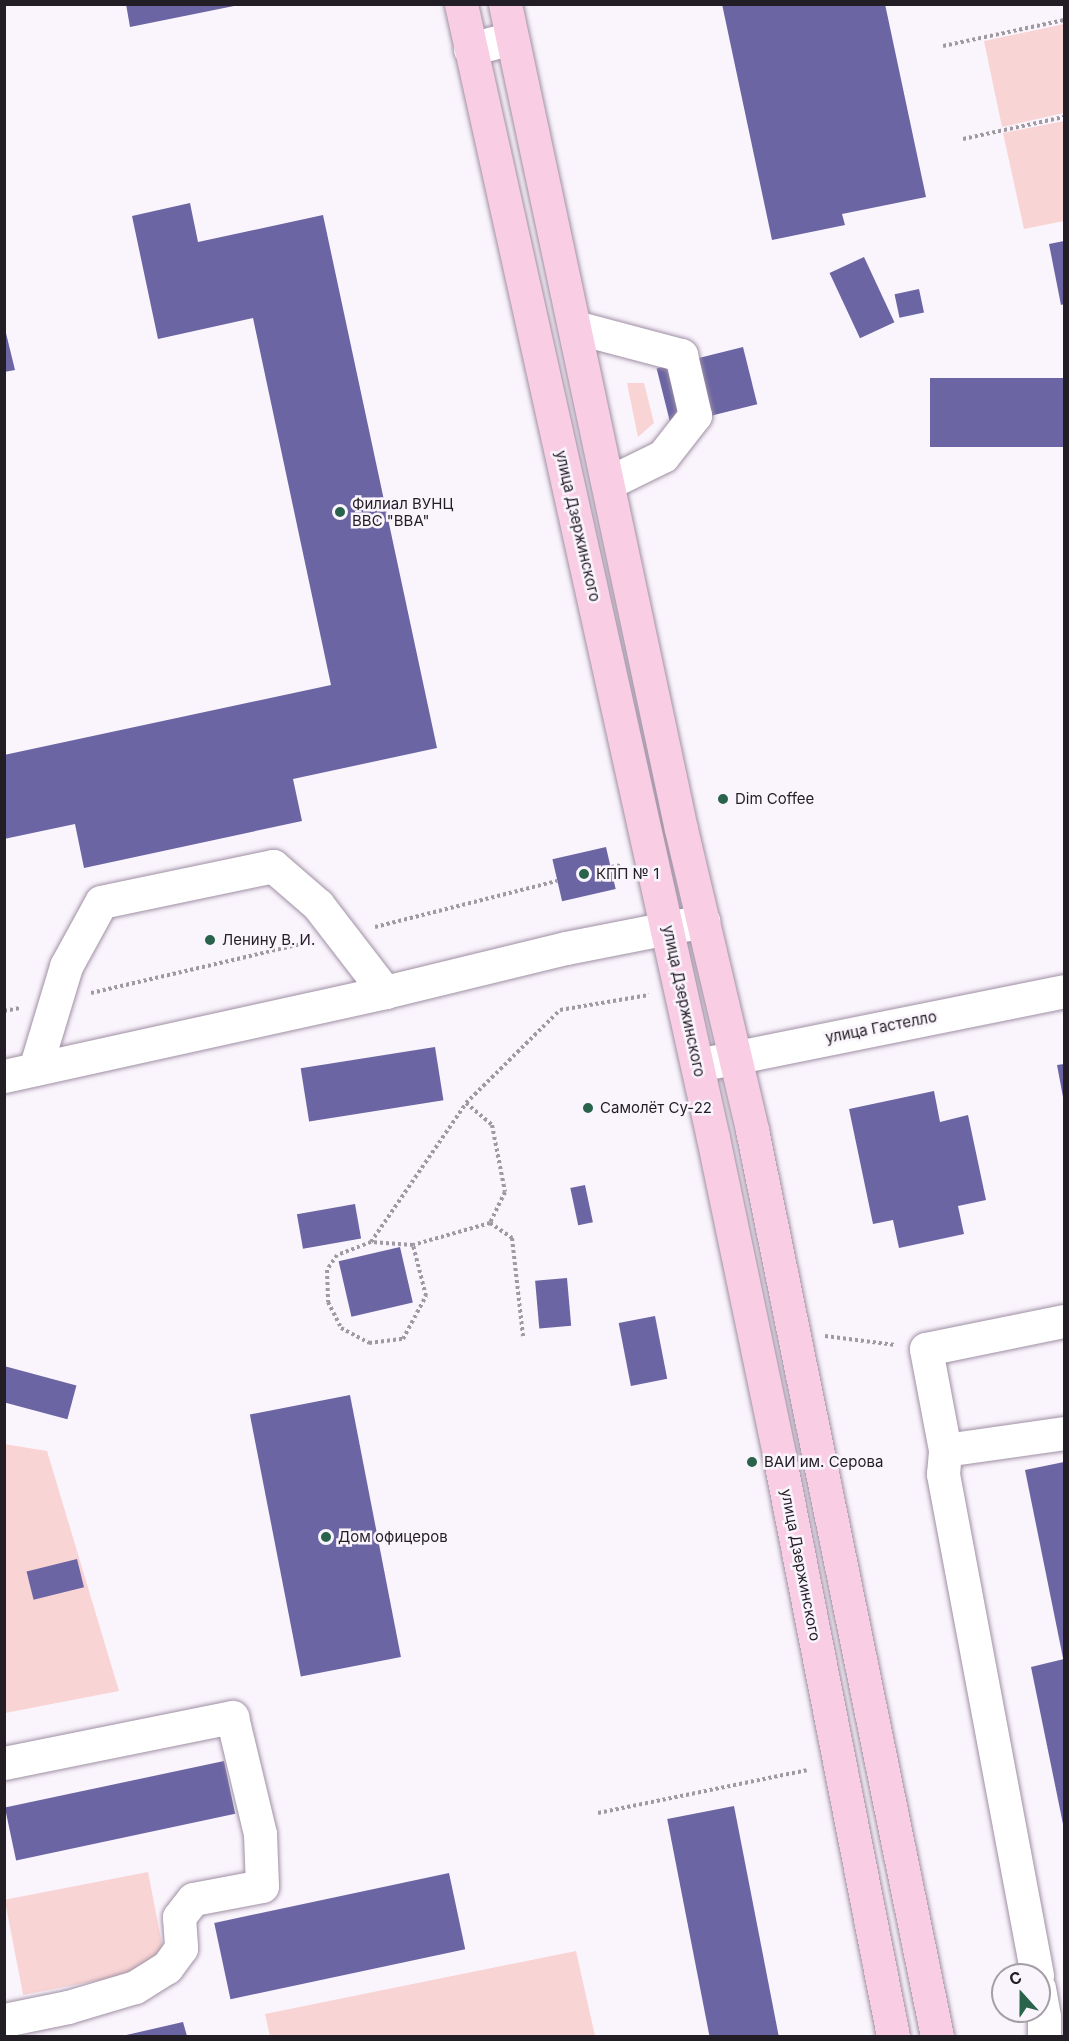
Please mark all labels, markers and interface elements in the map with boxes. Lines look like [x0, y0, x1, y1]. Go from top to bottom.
street label: улица Дзержинского [552, 449, 604, 603]
place label: Филиал ВУНЦ ВВС "ВВА" [352, 494, 453, 529]
marker: Филиал ВУНЦ ВВС "ВВА" [333, 505, 347, 519]
place label: Dim Coffee [735, 790, 814, 808]
marker: Dim Coffee [716, 792, 730, 806]
place label: КПП № 1 [596, 865, 659, 883]
marker: КПП № 1 [577, 867, 591, 881]
street label: улица Дзержинского [659, 923, 709, 1079]
place label: Ленину В. И. [222, 931, 315, 949]
marker: Ленину В. И. [203, 933, 217, 947]
street label: улица Гастелло [824, 1007, 938, 1047]
place label: Самолёт Су-22 [600, 1099, 712, 1117]
marker: Самолёт Су-22 [581, 1101, 595, 1115]
place label: ВАИ им. Серова [764, 1453, 883, 1471]
marker: ВАИ им. Серова [745, 1455, 759, 1469]
street label: улица Дзержинского [777, 1487, 825, 1643]
place label: Дом офицеров [338, 1528, 448, 1546]
marker: Дом офицеров [319, 1530, 333, 1544]
north arrow [991, 1963, 1051, 2023]
text: С [1006, 1967, 1024, 1990]

